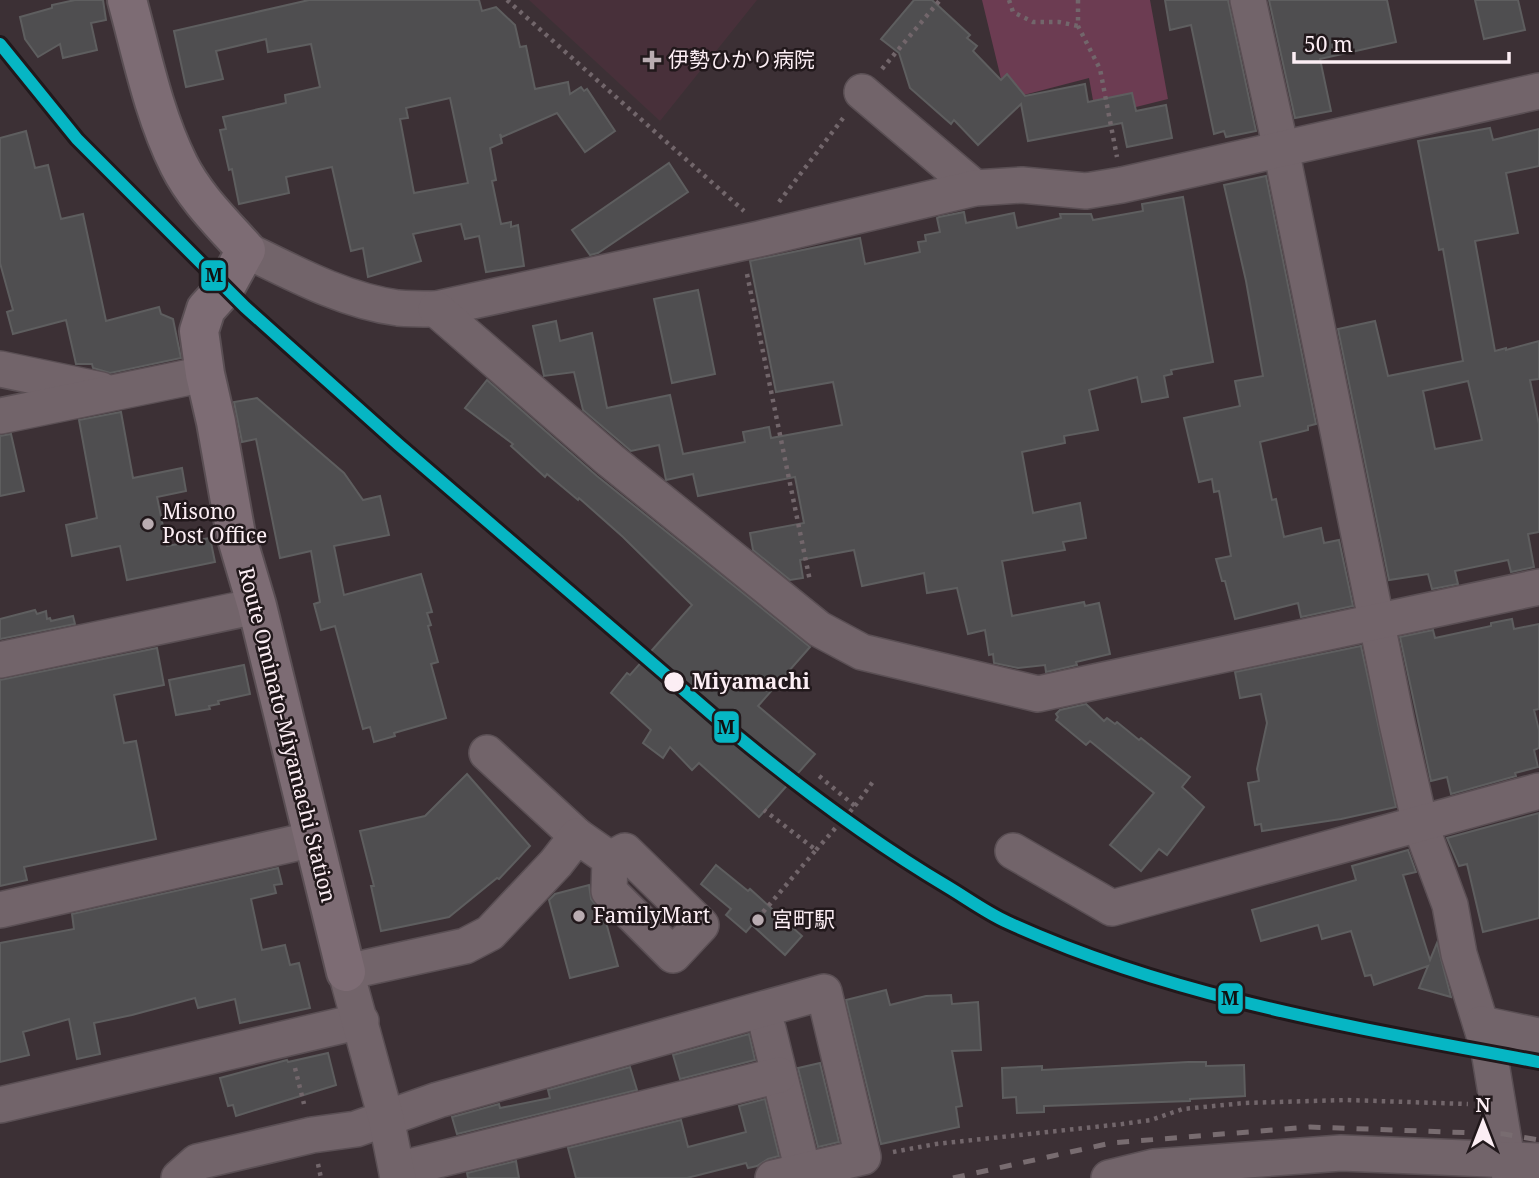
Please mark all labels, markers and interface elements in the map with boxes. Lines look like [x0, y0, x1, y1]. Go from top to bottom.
scale bar [1294, 21, 1509, 65]
text: 50 m [1304, 30, 1353, 58]
place label: 伊勢ひかり病院 [668, 45, 815, 73]
marker: 伊勢ひかり病院 [642, 50, 662, 70]
line badge: M [200, 259, 227, 292]
text: M [205, 262, 223, 288]
place label: Misono Post Office [162, 497, 267, 549]
marker: Misono Post Office [140, 516, 156, 532]
street label: Route Ominato-Miyamachi Station [233, 564, 343, 905]
place label: Miyamachi [692, 667, 811, 695]
marker: Miyamachi [662, 670, 686, 694]
line badge: M [713, 710, 740, 744]
text: M [717, 714, 735, 740]
place label: FamilyMart [593, 901, 710, 929]
place label: 宮町駅 [772, 905, 835, 933]
marker: FamilyMart [571, 908, 587, 924]
marker: 宮町駅 [750, 912, 766, 928]
line badge: M [1217, 982, 1244, 1015]
text: M [1221, 985, 1239, 1011]
north arrow [1448, 1087, 1518, 1157]
text: N [1476, 1092, 1491, 1118]

